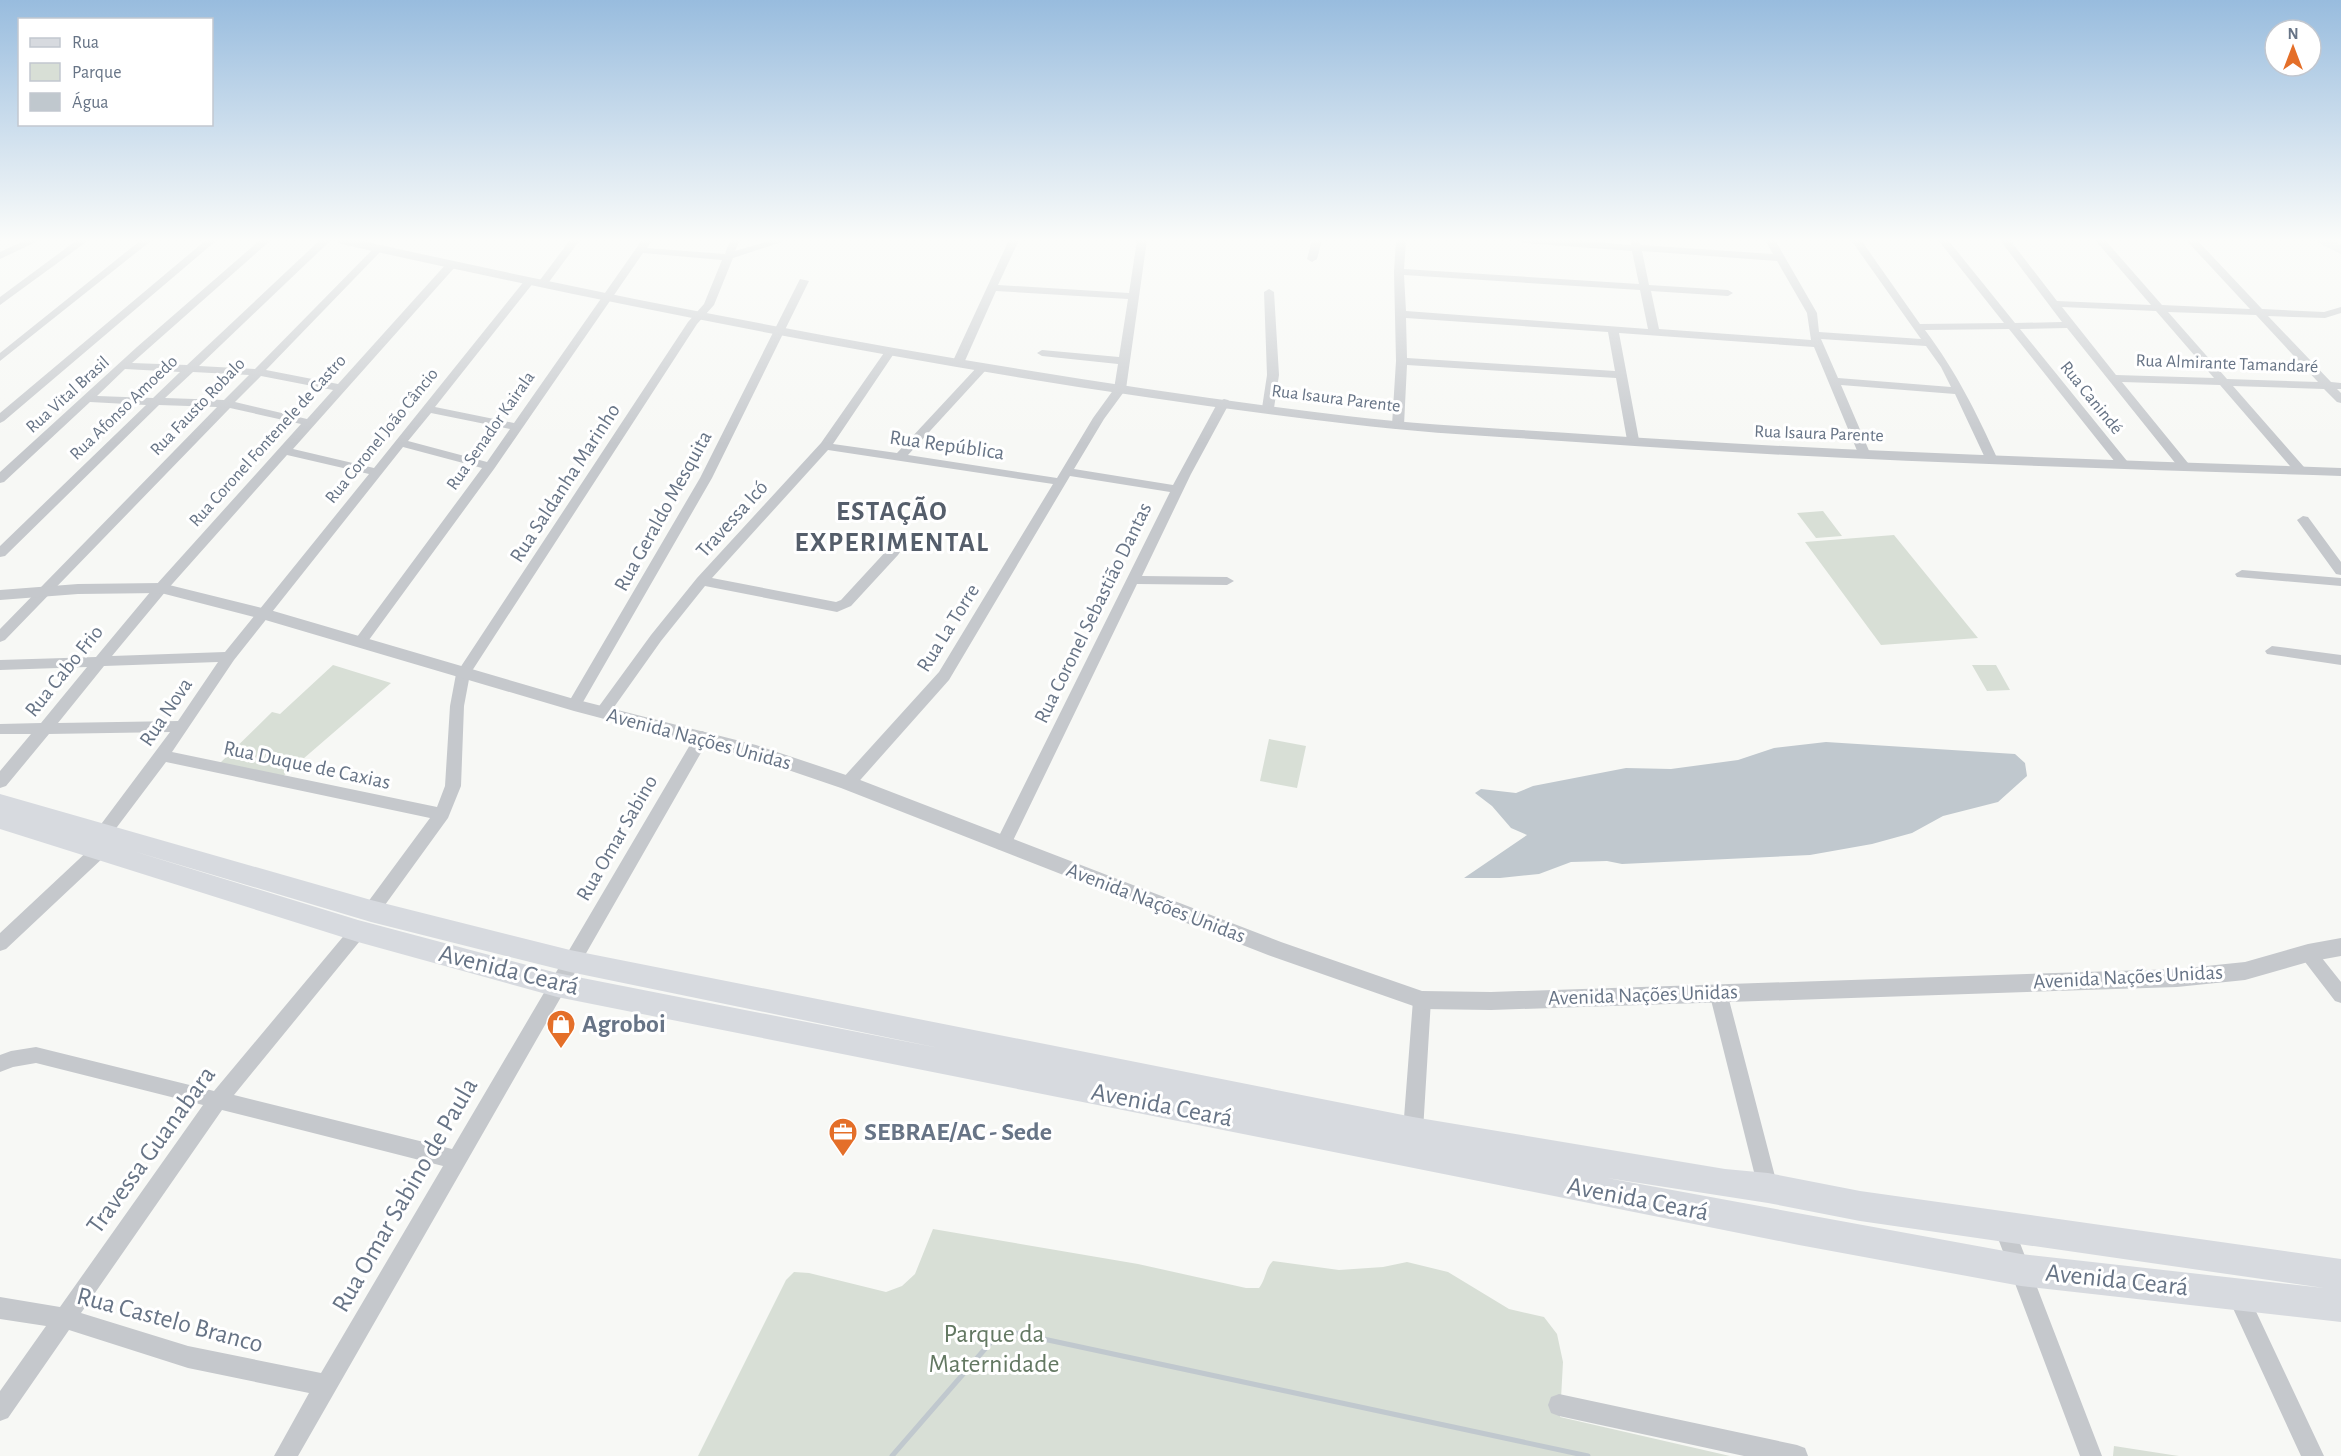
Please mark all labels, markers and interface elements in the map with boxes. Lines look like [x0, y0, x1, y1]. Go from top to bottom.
legend [18, 18, 213, 126]
north arrow [2263, 18, 2323, 78]
text: N [2287, 26, 2299, 42]
text: Rua [72, 34, 99, 52]
text: Parque [72, 64, 121, 82]
text: Água [72, 91, 109, 112]
street label: Rua Coronel Fontenele de Castro [186, 351, 350, 531]
street label: Rua Afonso Amoedo [67, 352, 181, 464]
street label: Rua Almirante Tamandaré [2135, 352, 2319, 376]
street label: Rua Vital Brasil [23, 353, 113, 437]
street label: Rua Fausto Robalo [147, 355, 249, 459]
street label: Rua Canindé [2056, 358, 2126, 438]
street label: Rua Coronel João Câncio [322, 365, 442, 507]
street label: Rua Senador Kairala [443, 369, 539, 493]
street label: Rua Isaura Parente [1271, 382, 1401, 416]
street label: Rua Saldanha Marinho [506, 400, 624, 566]
street label: Rua Isaura Parente [1754, 423, 1884, 445]
street label: Rua Geraldo Mesquita [610, 427, 716, 595]
street label: Rua República [888, 427, 1006, 463]
street label: Travessa Icó [692, 476, 772, 562]
district label: ESTAÇÃO EXPERIMENTAL [794, 496, 990, 556]
street label: Rua Coronel Sebastião Dantas [1030, 499, 1156, 727]
street label: Rua La Torre [913, 580, 983, 676]
street label: Rua Cabo Frio [21, 621, 107, 721]
street label: Rua Nova [136, 674, 196, 750]
street label: Avenida Nações Unidas [605, 704, 793, 774]
street label: Rua Duque de Caxias [222, 737, 392, 793]
street label: Rua Omar Sabino [573, 772, 661, 904]
street label: Avenida Nações Unidas [1064, 859, 1248, 947]
street label: Avenida Ceará [436, 940, 582, 1000]
street label: Avenida Nações Unidas [2033, 962, 2223, 992]
street label: Avenida Nações Unidas [1548, 981, 1738, 1009]
shop icon: Agroboi [545, 1008, 577, 1050]
place label: Agroboi [582, 1011, 666, 1037]
street label: Travessa Guanabara [82, 1062, 220, 1238]
street label: Rua Omar Sabino de Paula [327, 1074, 483, 1316]
street label: Avenida Ceará [1089, 1079, 1235, 1131]
office icon: SEBRAE/AC - Sede [827, 1116, 859, 1158]
place label: SEBRAE/AC - Sede [864, 1119, 1052, 1145]
street label: Avenida Ceará [1565, 1173, 1711, 1225]
street label: Avenida Ceará [2044, 1260, 2190, 1300]
street label: Rua Castelo Branco [74, 1283, 266, 1357]
park label: Parque da Maternidade [928, 1321, 1060, 1377]

